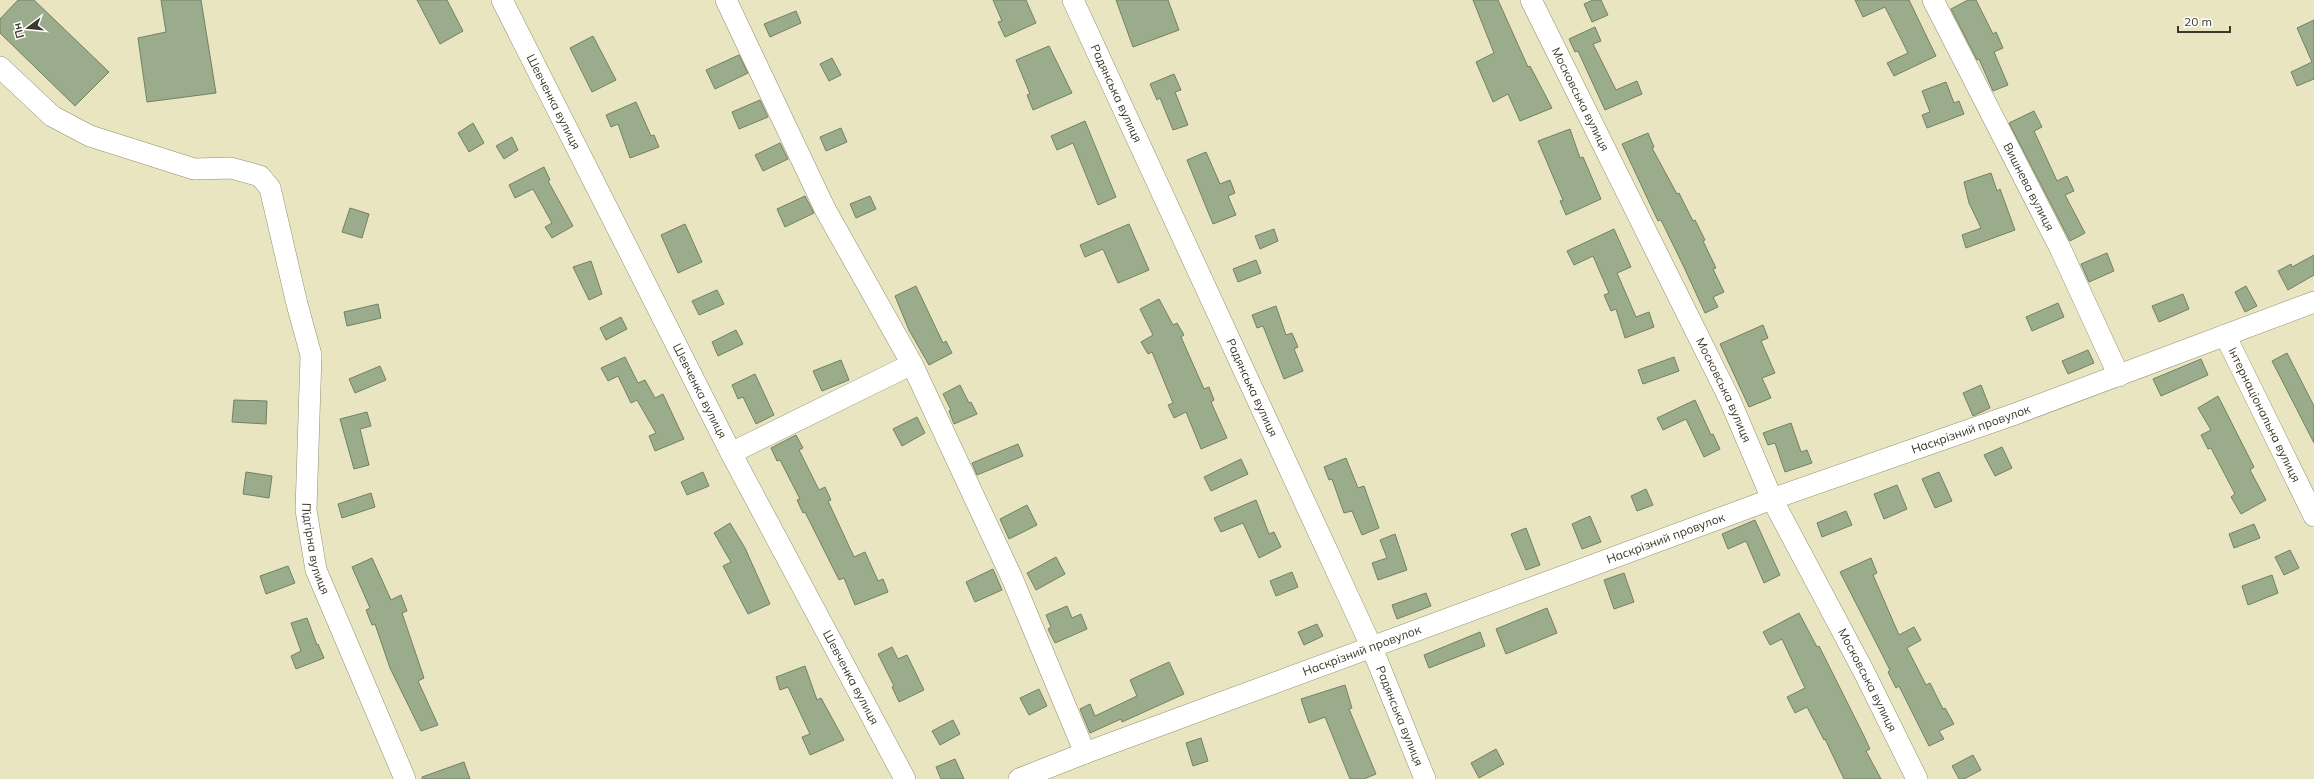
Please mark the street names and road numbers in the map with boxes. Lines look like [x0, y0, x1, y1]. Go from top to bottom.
street label: Радянська вулиця [1087, 42, 1146, 145]
street label: Московська вулиця [1549, 45, 1613, 154]
street label: Шевченка вулиця [524, 51, 584, 152]
street label: Вишнева вулиця [2000, 140, 2058, 233]
street label: Московська вулиця [1693, 335, 1755, 444]
street label: Радянська вулиця [1223, 336, 1282, 439]
street label: Шевченка вулиця [670, 340, 730, 441]
street label: Інтернаціональна вулиця [2225, 345, 2304, 485]
street label: Наскрізний провулок [1909, 401, 2033, 457]
street label: Підгірна вулиця [299, 503, 333, 596]
street label: Наскрізний провулок [1604, 509, 1727, 567]
street label: Наскрізний провулок [1300, 621, 1423, 679]
street label: Московська вулиця [1835, 626, 1900, 734]
street label: Шевченка вулиця [820, 627, 883, 727]
street label: Радянська вулиця [1373, 664, 1427, 768]

